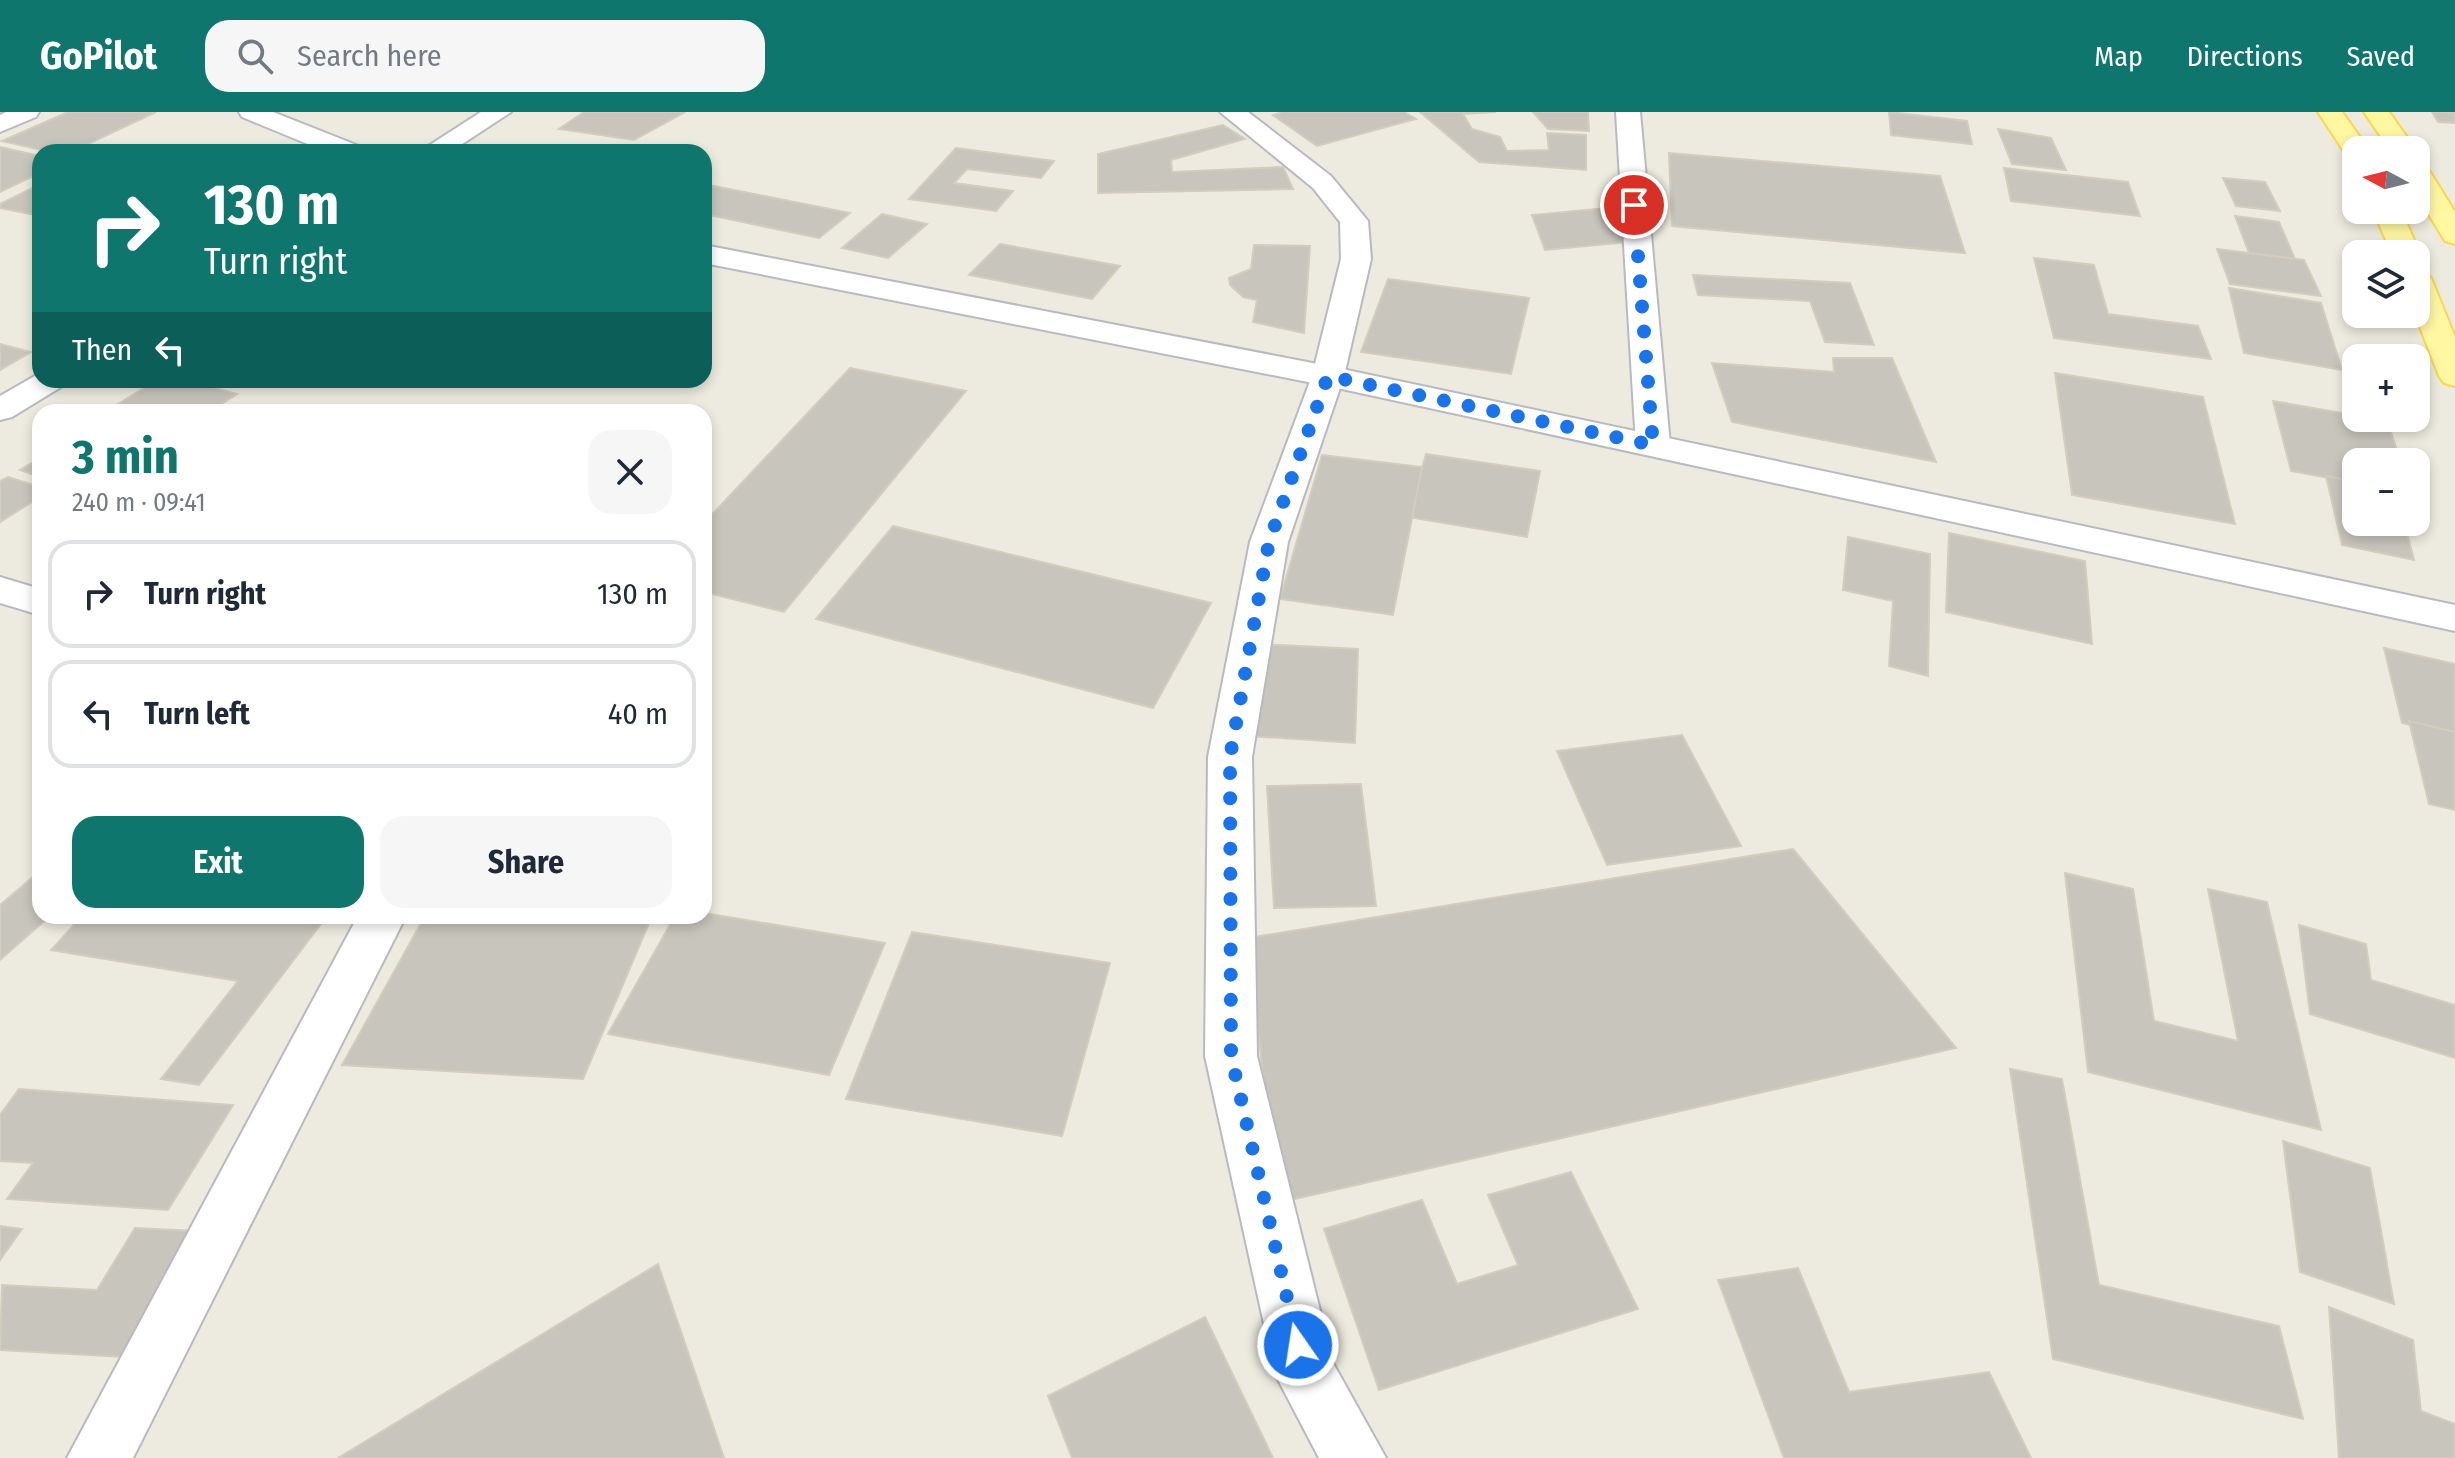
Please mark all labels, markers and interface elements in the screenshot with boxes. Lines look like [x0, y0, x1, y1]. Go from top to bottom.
search box [205, 20, 765, 92]
text: GoPilot [40, 33, 157, 79]
icon: search [233, 34, 277, 78]
text: Search here [297, 38, 442, 74]
text: Map [2094, 40, 2143, 73]
text: Directions [2187, 40, 2303, 73]
text: Saved [2347, 40, 2415, 73]
north arrow [2342, 136, 2430, 224]
map controls [2342, 136, 2430, 536]
pin [1600, 171, 1668, 239]
text: 130 m [204, 172, 339, 239]
icon: right [72, 176, 176, 280]
icon: arrive [1612, 183, 1656, 227]
text: Turn right [204, 240, 347, 284]
button: layers [2342, 240, 2430, 328]
icon: left [148, 328, 192, 372]
text: Then [72, 332, 132, 368]
button: + [2342, 344, 2430, 432]
text: 3 min [72, 428, 179, 486]
button: close [588, 430, 672, 514]
button: − [2342, 448, 2430, 536]
text: 240 m · 09:41 [72, 487, 206, 518]
icon: right [76, 572, 120, 616]
text: Turn right [144, 576, 266, 612]
text: 130 m [597, 576, 668, 612]
icon: left [76, 692, 120, 736]
text: Turn left [144, 696, 250, 732]
text: 40 m [608, 696, 668, 732]
button: Exit [72, 816, 364, 908]
button: Share [380, 816, 672, 908]
position arrow [1256, 1303, 1340, 1387]

